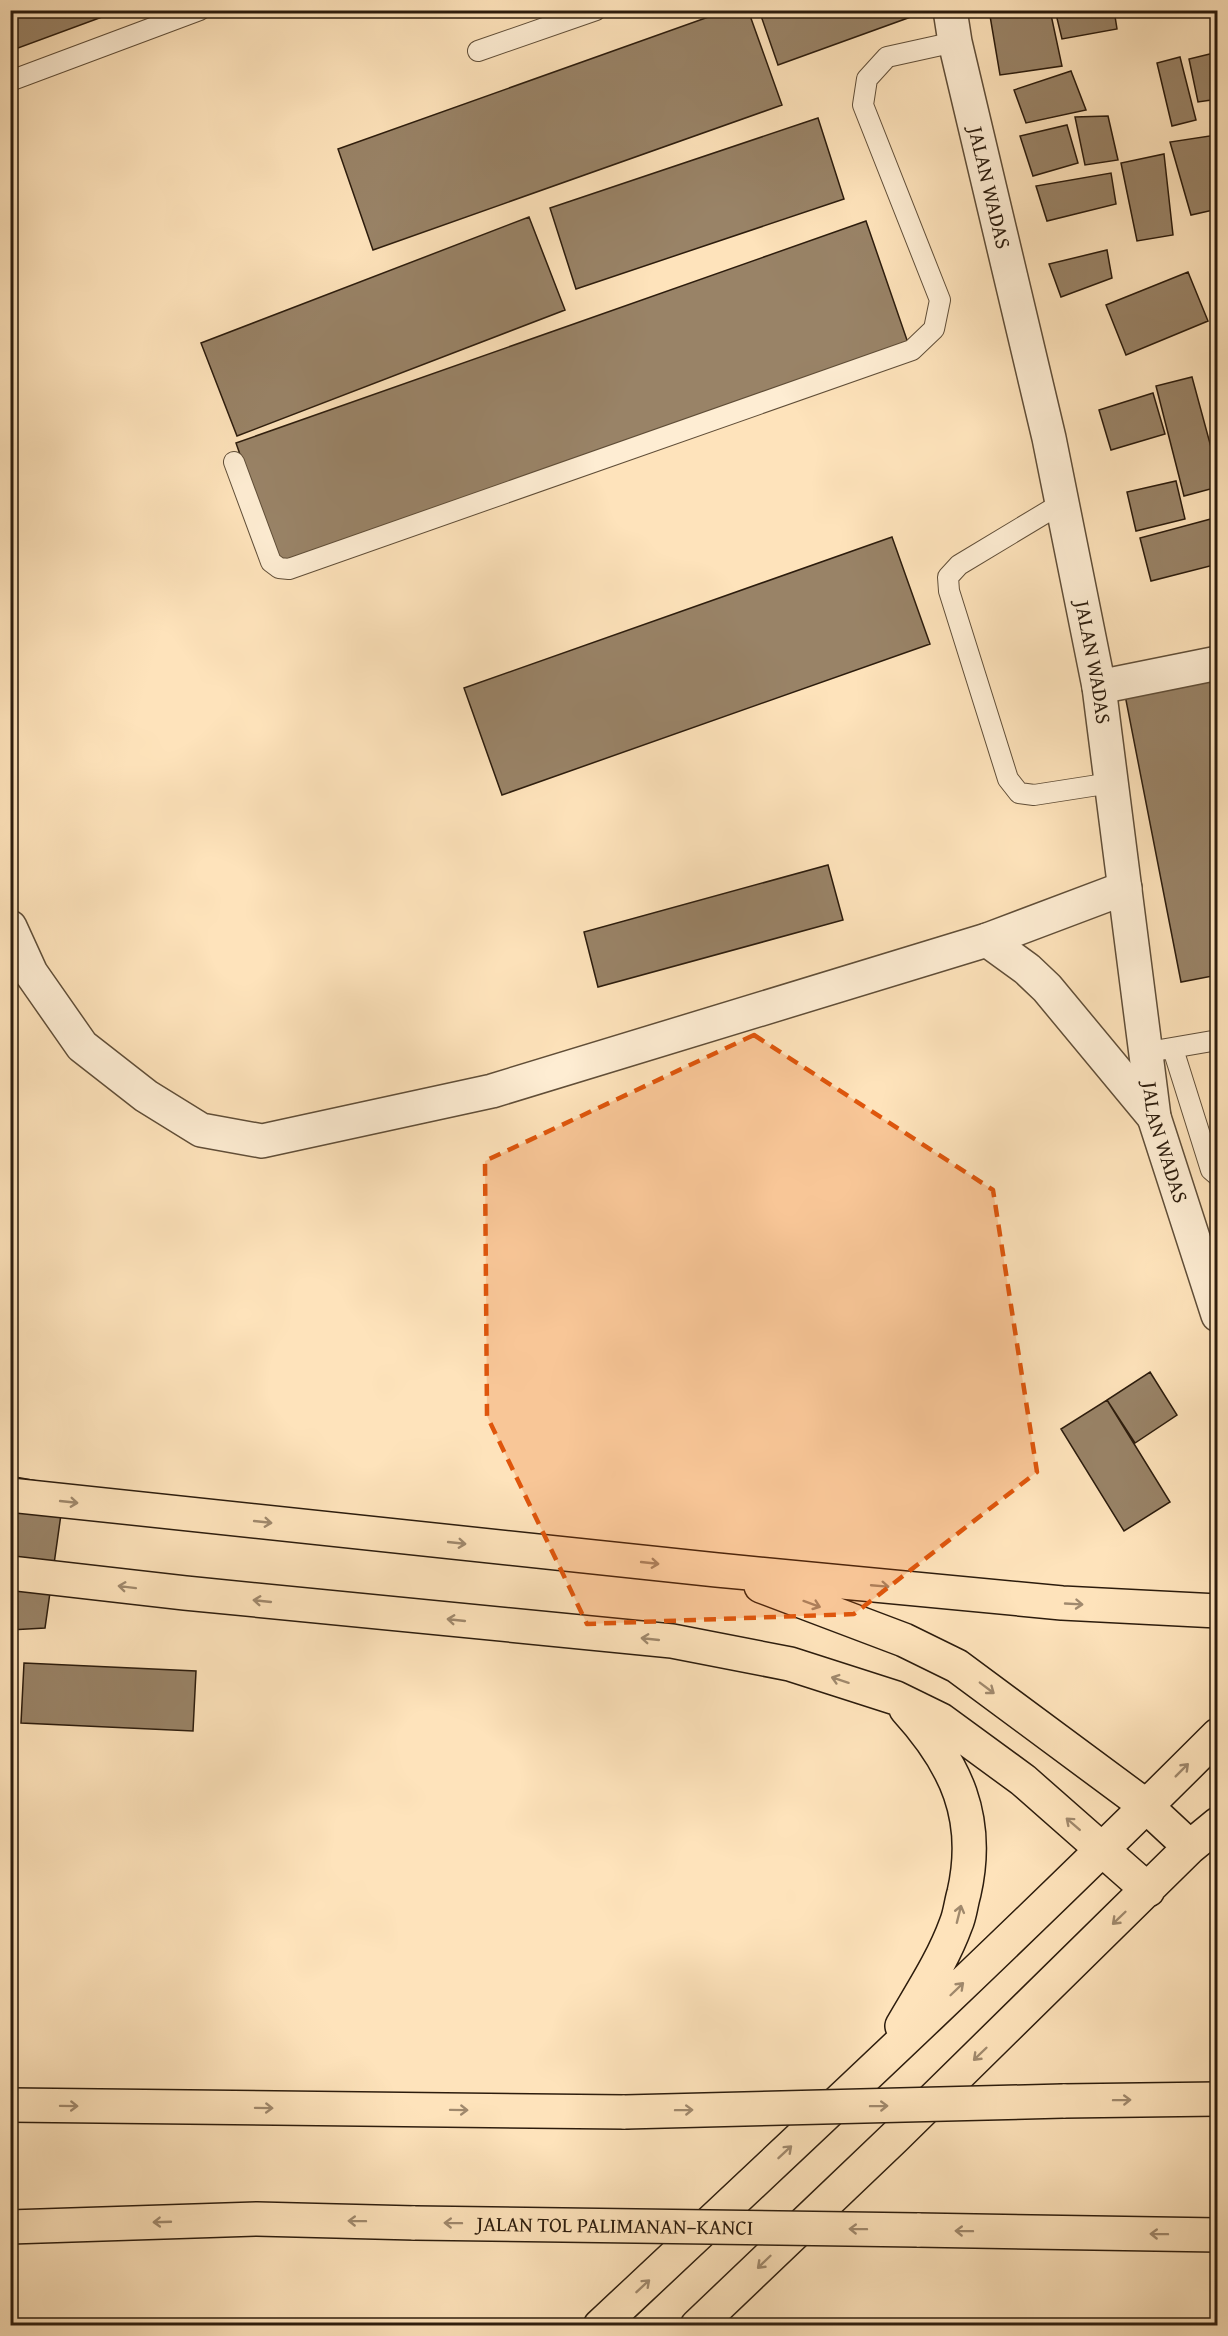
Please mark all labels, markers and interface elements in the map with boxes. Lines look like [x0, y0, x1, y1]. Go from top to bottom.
street label: JALAN WADAS [960, 120, 1020, 252]
street label: JALAN WADAS [1066, 595, 1120, 726]
street label: JALAN WADAS [1134, 1077, 1197, 1207]
one-way arrow [58, 1496, 78, 1507]
one-way arrow [252, 1517, 272, 1528]
one-way arrow [446, 1537, 466, 1548]
one-way arrow [640, 1558, 660, 1569]
one-way arrow [118, 1581, 138, 1592]
one-way arrow [870, 1581, 890, 1592]
one-way arrow [252, 1595, 272, 1606]
one-way arrow [1064, 1598, 1084, 1609]
one-way arrow [802, 1600, 821, 1611]
one-way arrow [446, 1614, 466, 1625]
one-way arrow [640, 1633, 660, 1644]
one-way arrow [831, 1674, 850, 1685]
one-way arrow [979, 1681, 995, 1694]
one-way arrow [1174, 1763, 1189, 1778]
one-way arrow [1065, 1817, 1080, 1831]
one-way arrow [953, 1905, 965, 1924]
one-way arrow [1112, 1911, 1127, 1925]
one-way arrow [949, 1981, 964, 1996]
one-way arrow [972, 2047, 987, 2062]
one-way arrow [1111, 2094, 1131, 2106]
one-way arrow [58, 2100, 78, 2112]
one-way arrow [868, 2100, 888, 2111]
one-way arrow [253, 2102, 273, 2114]
one-way arrow [448, 2104, 468, 2116]
one-way arrow [673, 2105, 693, 2116]
one-way arrow [777, 2145, 792, 2159]
street label: JALAN TOL PALIMANAN–KANCI [473, 2208, 753, 2243]
one-way arrow [347, 2215, 367, 2227]
one-way arrow [152, 2216, 172, 2228]
one-way arrow [444, 2217, 464, 2229]
one-way arrow [849, 2223, 869, 2235]
one-way arrow [955, 2225, 975, 2237]
one-way arrow [1150, 2228, 1170, 2240]
one-way arrow [756, 2255, 771, 2269]
one-way arrow [635, 2279, 650, 2293]

